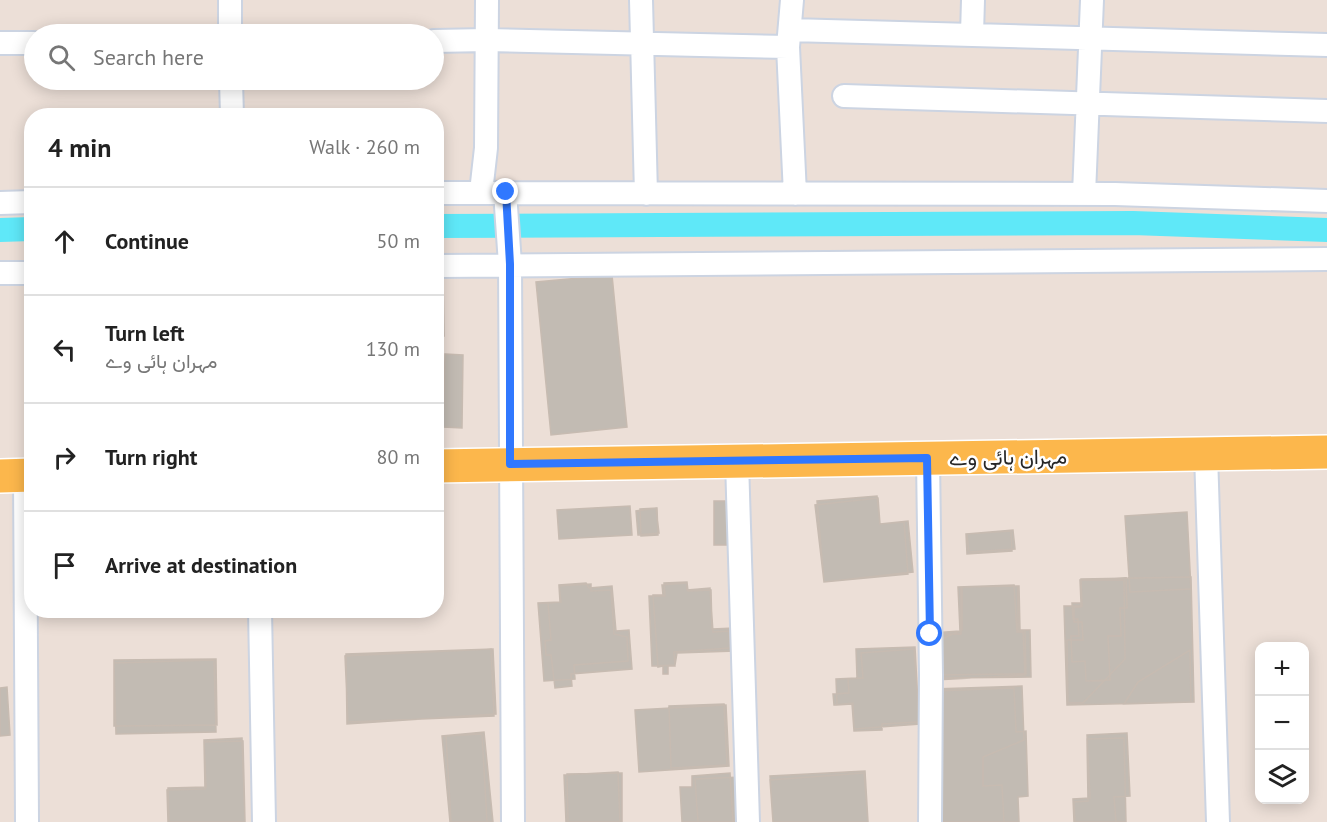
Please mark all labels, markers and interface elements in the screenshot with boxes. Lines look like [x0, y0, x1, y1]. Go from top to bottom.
search box [24, 24, 444, 90]
icon: search [45, 41, 78, 74]
text: Search here [93, 43, 204, 71]
text: 4 min [48, 131, 111, 164]
text: Walk · 260 m [309, 134, 420, 160]
route end [492, 178, 518, 204]
icon: ahead [48, 225, 81, 258]
text: Continue [105, 227, 189, 255]
text: 50 m [377, 228, 420, 254]
text: Turn left [105, 319, 185, 347]
icon: left [48, 333, 81, 366]
text: 130 m [366, 336, 420, 362]
text: مہران ہائی وے [105, 348, 218, 374]
icon: right [48, 441, 81, 474]
street label: مہران ہائی وے [949, 442, 1067, 472]
text: Turn right [105, 443, 197, 471]
text: 80 m [377, 444, 420, 470]
icon: arrive [48, 549, 81, 582]
text: Arrive at destination [105, 551, 297, 579]
route start [916, 620, 942, 646]
map controls [1255, 642, 1309, 804]
button: + [1255, 642, 1309, 696]
button: − [1255, 696, 1309, 750]
button: layers [1255, 750, 1309, 804]

